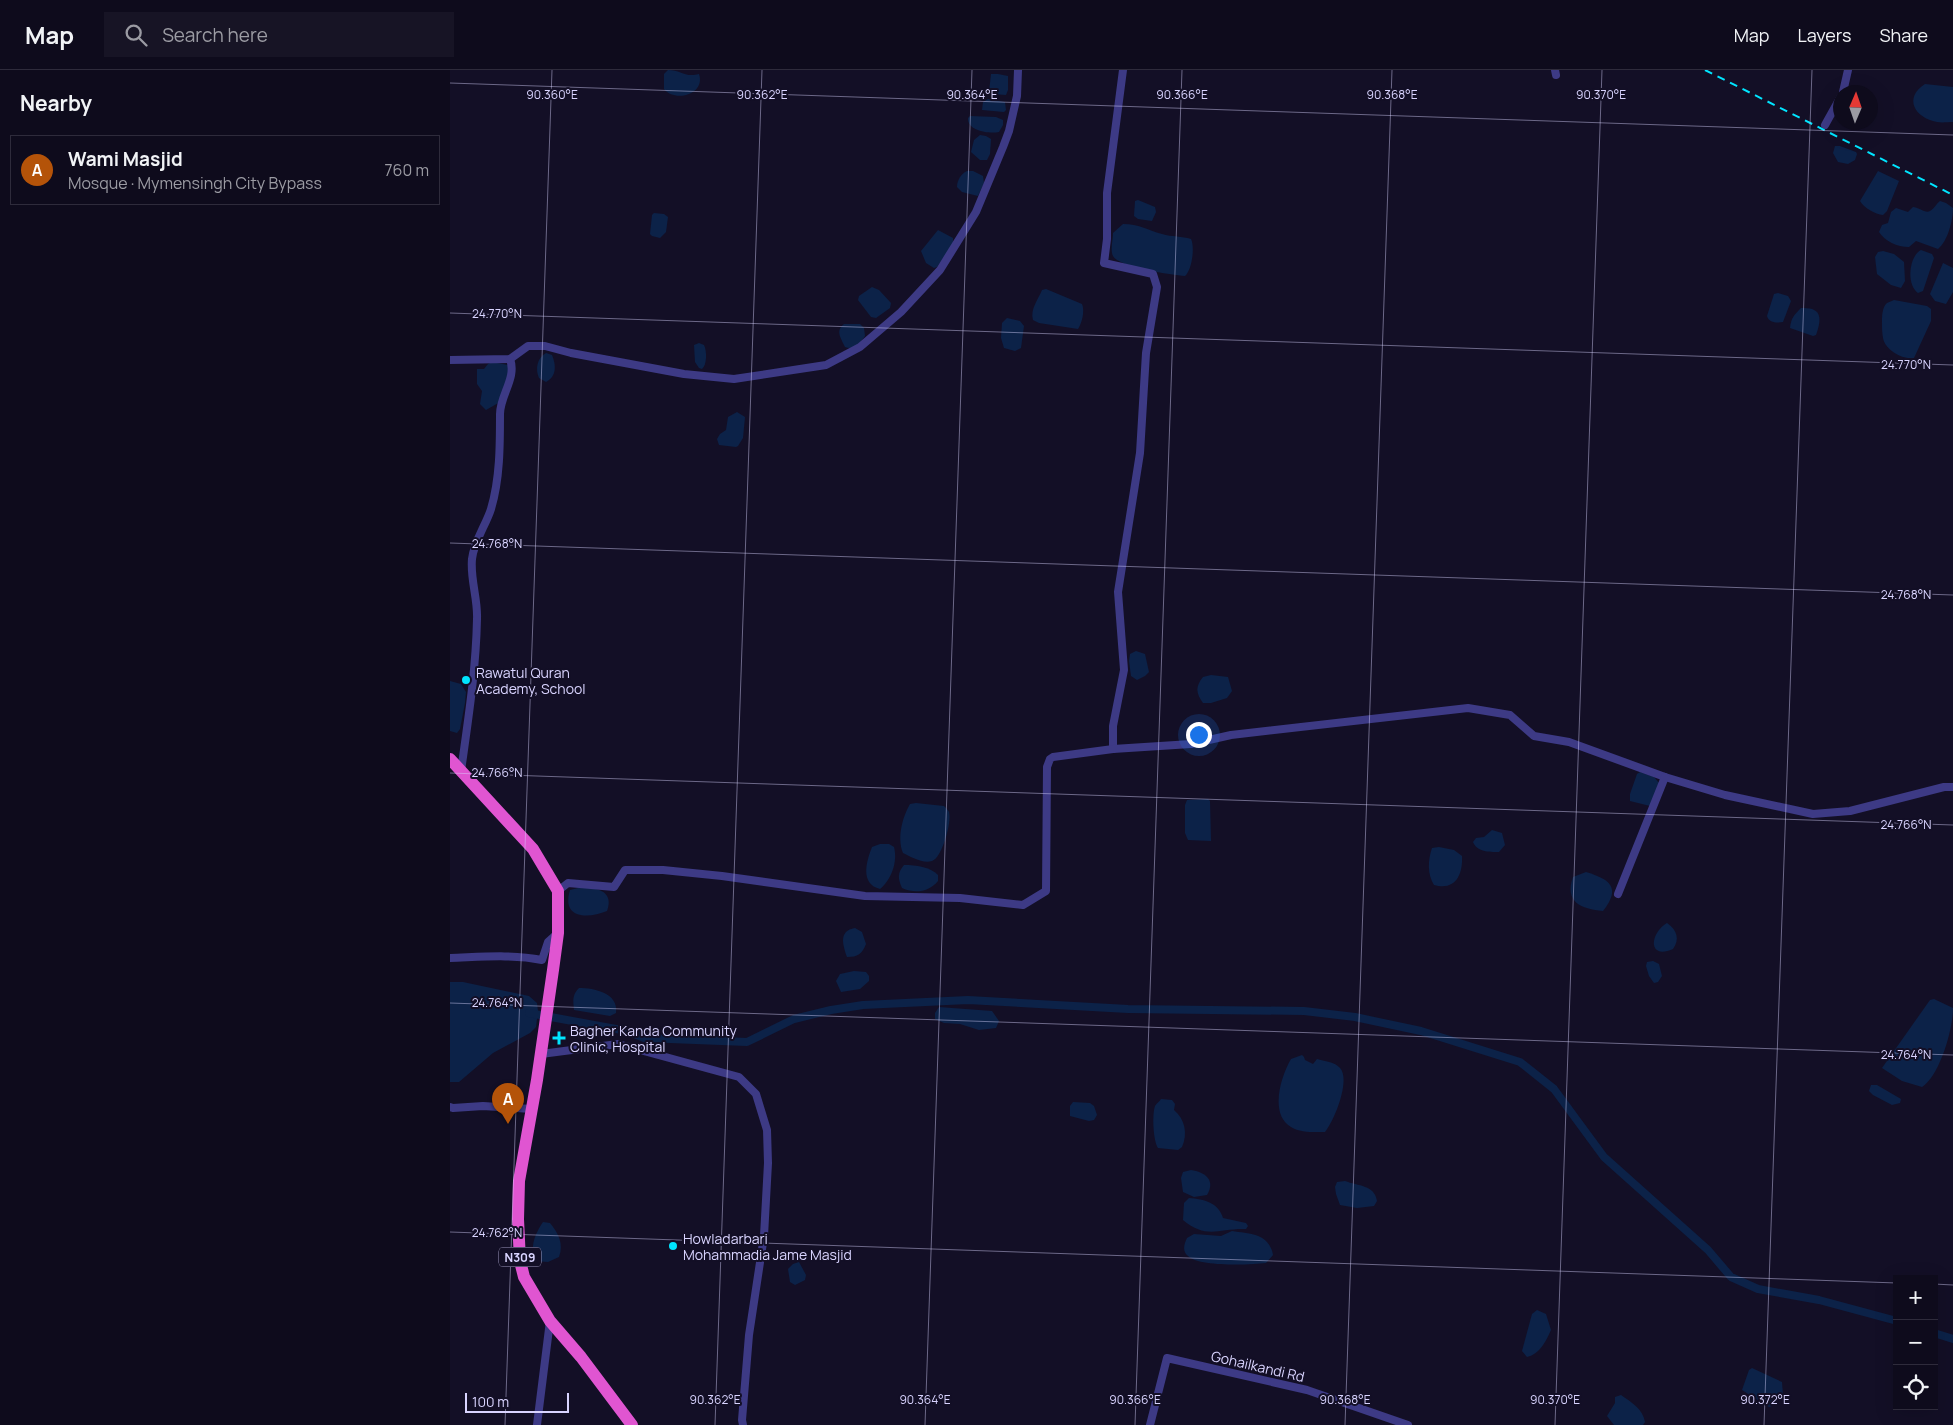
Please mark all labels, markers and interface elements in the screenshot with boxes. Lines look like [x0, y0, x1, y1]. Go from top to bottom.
search box [104, 12, 454, 57]
text: Map [25, 18, 74, 51]
icon: search [122, 21, 150, 49]
text: Search here [162, 22, 268, 48]
text: Map [1734, 23, 1769, 47]
text: Layers [1797, 23, 1851, 47]
text: Share [1879, 23, 1928, 47]
north arrow [1833, 85, 1878, 130]
text: 90.360°E [526, 86, 578, 103]
text: 90.362°E [737, 86, 788, 103]
text: 90.364°E [946, 86, 998, 103]
text: 90.366°E [1156, 86, 1208, 103]
text: 90.368°E [1366, 86, 1418, 103]
text: 90.370°E [1576, 86, 1626, 103]
text: Nearby [20, 89, 92, 117]
text: Wami Masjid [68, 146, 183, 172]
text: A [32, 159, 42, 181]
text: 760 m [385, 159, 429, 181]
text: Mosque · Mymensingh City Bypass [68, 172, 322, 194]
text: 24.770°N [472, 305, 522, 322]
text: 24.770°N [1881, 356, 1931, 373]
text: 24.768°N [472, 535, 522, 552]
text: 24.768°N [1881, 586, 1931, 603]
place label: Rawatul Quran Academy, School [476, 663, 586, 698]
marker: Rawatul Quran Academy, School [460, 674, 472, 686]
your location [1186, 722, 1212, 748]
text: 24.766°N [471, 764, 523, 781]
text: 24.766°N [1880, 816, 1932, 833]
text: 24.764°N [472, 994, 522, 1011]
place label: Bagher Kanda Community Clinic, Hospital [570, 1021, 738, 1056]
marker: Bagher Kanda Community Clinic, Hospital [552, 1031, 566, 1045]
text: 24.764°N [1881, 1046, 1931, 1063]
pin: A [492, 1083, 524, 1124]
text: 24.762°N [472, 1224, 522, 1241]
place label: Howladarbari Mohammadia Jame Masjid [683, 1229, 852, 1264]
marker: Howladarbari Mohammadia Jame Masjid [667, 1240, 679, 1252]
road number: N309 [499, 1248, 541, 1266]
map controls [1893, 1275, 1938, 1410]
button: + [1893, 1275, 1938, 1320]
button: − [1893, 1320, 1938, 1365]
street label: Gohailkandi Rd [1209, 1346, 1307, 1386]
button: locate [1893, 1365, 1938, 1410]
scale bar [465, 1390, 569, 1413]
text: 90.362°E [690, 1391, 741, 1408]
text: 90.364°E [899, 1391, 951, 1408]
text: 90.366°E [1109, 1391, 1161, 1408]
text: 90.368°E [1319, 1391, 1371, 1408]
text: 90.370°E [1530, 1391, 1580, 1408]
text: 90.372°E [1740, 1391, 1790, 1408]
text: 100 m [472, 1392, 509, 1411]

